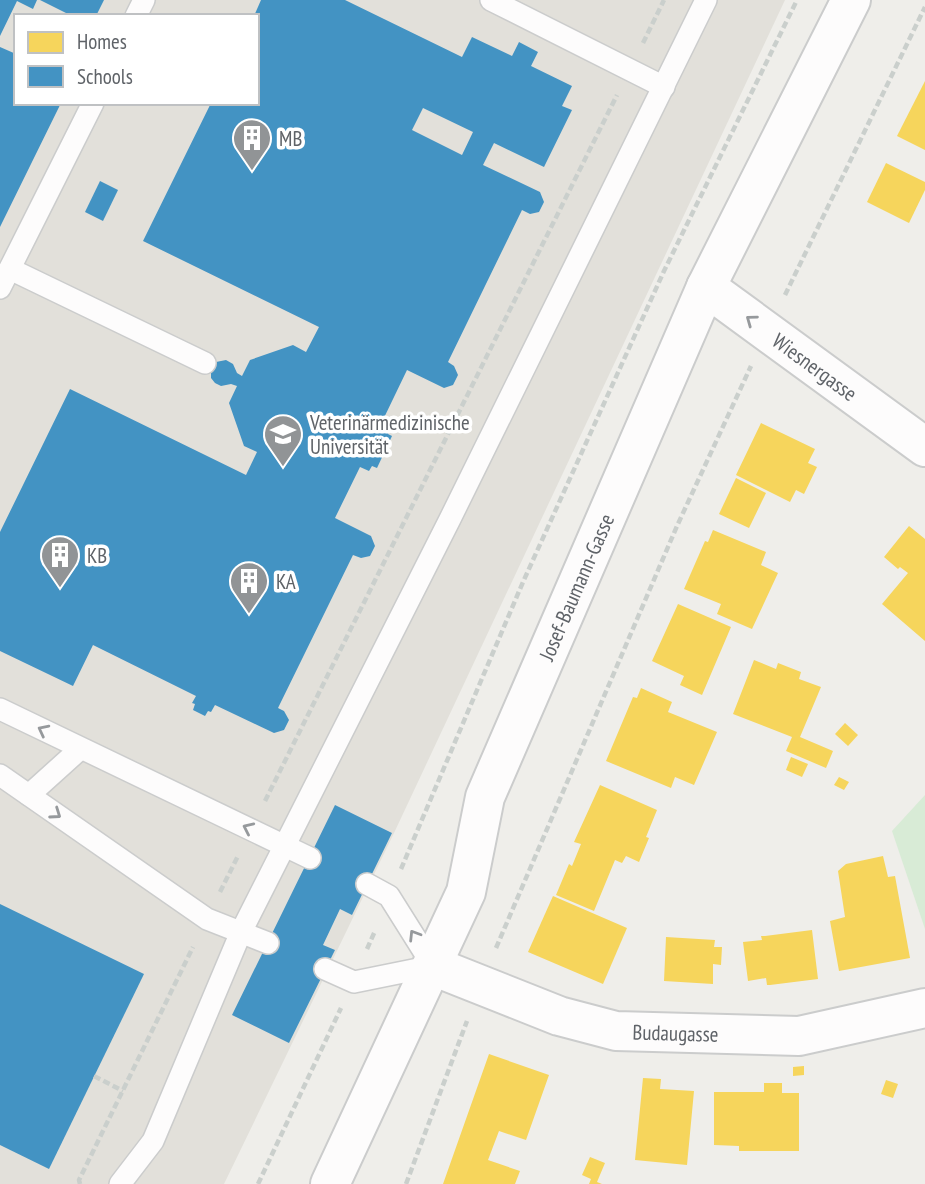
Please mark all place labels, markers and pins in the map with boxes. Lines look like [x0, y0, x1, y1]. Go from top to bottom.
building icon: MB [231, 117, 273, 172]
place label: MB [279, 125, 302, 152]
place label: Veterinärmedizinische Universität [309, 409, 470, 460]
school or university icon: Veterinärmedizinische Universität [262, 413, 304, 468]
building icon: KB [39, 534, 81, 589]
place label: KB [87, 542, 107, 569]
building icon: KA [228, 560, 270, 615]
place label: KA [276, 568, 296, 595]

